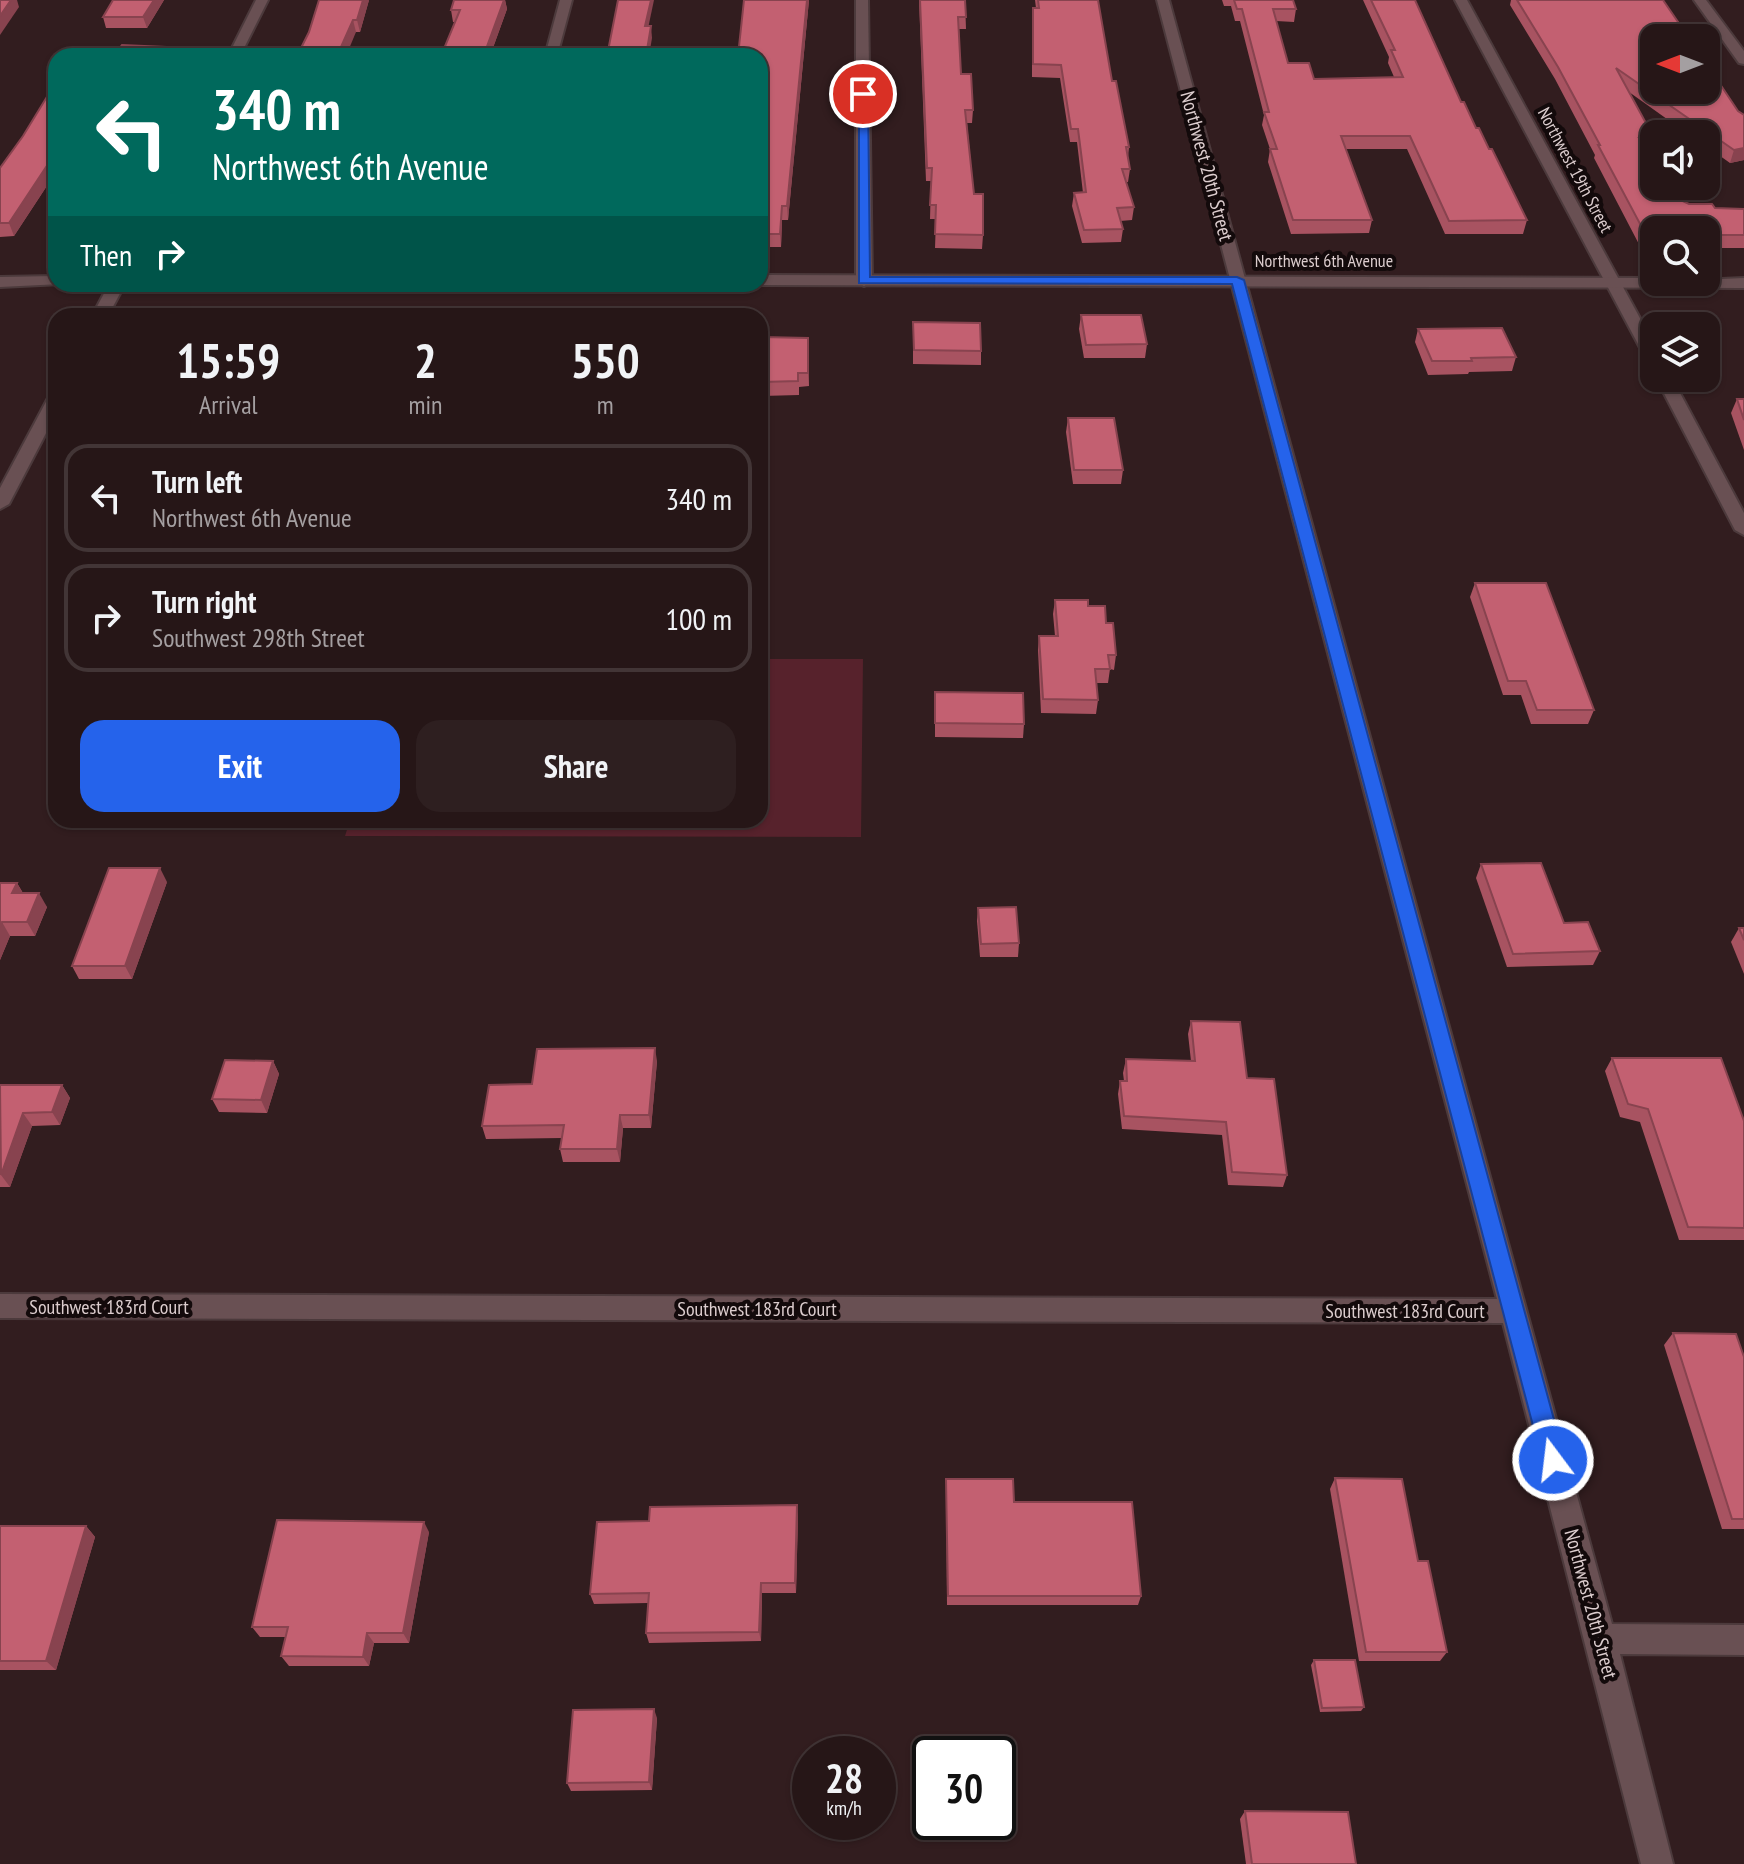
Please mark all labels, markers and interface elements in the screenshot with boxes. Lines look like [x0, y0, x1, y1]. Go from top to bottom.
north arrow [1640, 24, 1720, 104]
map controls [1640, 24, 1720, 392]
pin [829, 60, 897, 128]
icon: arrive [841, 72, 885, 116]
text: 340 m [212, 73, 341, 145]
icon: left [80, 80, 184, 184]
street label: Northwest 20th Street [1175, 88, 1240, 244]
street label: Northwest 19th Street [1533, 103, 1618, 236]
button: sound [1640, 120, 1720, 200]
text: Northwest 6th Avenue [212, 143, 489, 190]
button: search [1640, 216, 1720, 296]
icon: right [148, 232, 192, 276]
text: Then [80, 235, 132, 274]
street label: Northwest 6th Avenue [1255, 249, 1393, 272]
button: layers [1640, 312, 1720, 392]
text: 15:59 [176, 329, 280, 391]
text: 2 [414, 329, 437, 391]
text: 550 [571, 329, 640, 391]
text: Arrival [199, 388, 258, 421]
text: min [408, 388, 442, 421]
text: m [597, 388, 614, 421]
text: Turn left [152, 462, 242, 501]
icon: left [84, 476, 128, 520]
text: 340 m [666, 479, 732, 518]
text: Northwest 6th Avenue [152, 501, 352, 534]
text: Turn right [152, 582, 256, 621]
icon: right [84, 596, 128, 640]
text: 100 m [666, 599, 732, 638]
text: Southwest 298th Street [152, 621, 365, 654]
button: Exit [80, 720, 400, 812]
button: Share [416, 720, 736, 812]
street label: Southwest 183rd Court [29, 1294, 189, 1320]
street label: Southwest 183rd Court [677, 1296, 837, 1322]
street label: Southwest 183rd Court [1325, 1298, 1485, 1324]
position arrow [1511, 1418, 1595, 1502]
street label: Northwest 20th Street [1559, 1526, 1624, 1682]
speed limit sign: 30 [912, 1736, 1016, 1840]
text: 28 [825, 1752, 863, 1804]
text: km/h [826, 1795, 862, 1821]

